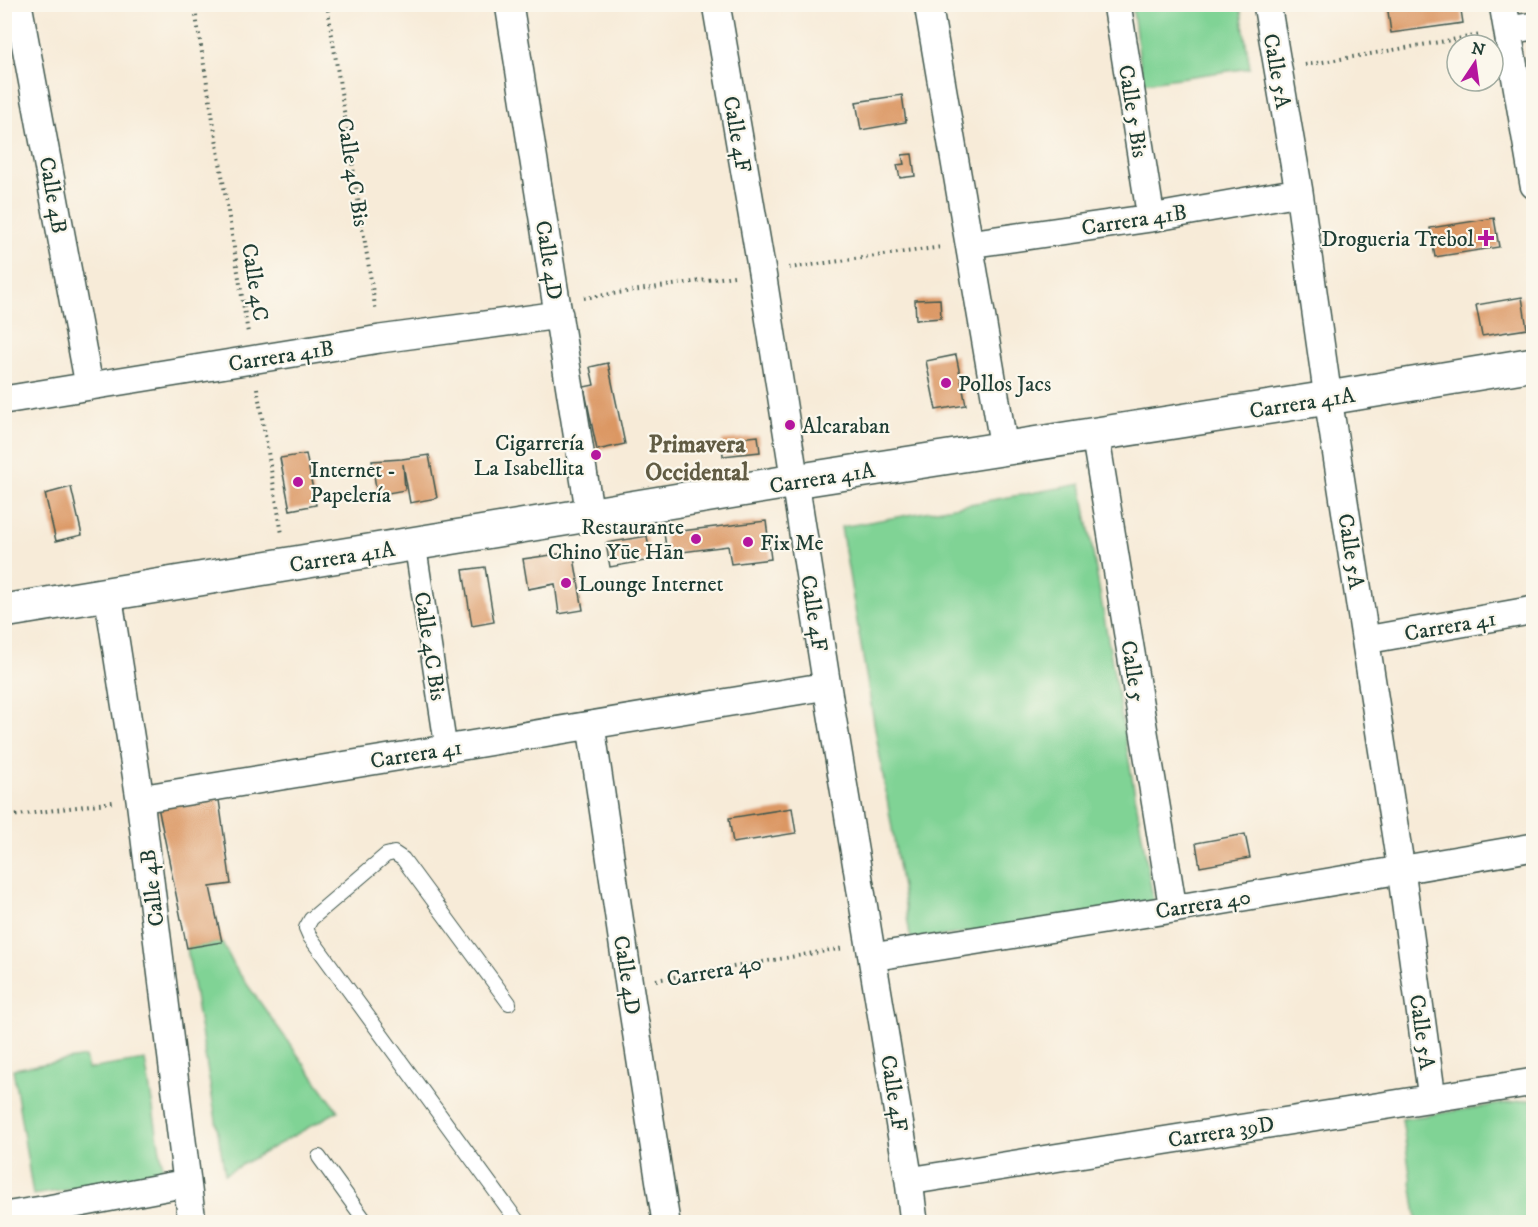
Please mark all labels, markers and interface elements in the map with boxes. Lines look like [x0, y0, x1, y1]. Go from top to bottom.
street label: Calle 5A [1257, 32, 1297, 112]
north arrow [1445, 33, 1505, 93]
text: N [1469, 38, 1487, 61]
street label: Calle 5 Bis [1112, 63, 1153, 159]
street label: Calle 4F [717, 94, 757, 175]
street label: Calle 4C Bis [331, 116, 374, 229]
street label: Calle 4B [32, 155, 73, 236]
street label: Carrera 41B [1080, 199, 1189, 242]
street label: Calle 4D [529, 219, 568, 302]
place label: Drogueria Trebol [1321, 226, 1474, 253]
marker: Drogueria Trebol [1479, 231, 1493, 245]
street label: Calle 4C [235, 241, 274, 323]
street label: Carrera 41B [227, 335, 336, 378]
place label: Pollos Jacs [958, 371, 1051, 398]
marker: Pollos Jacs [939, 376, 953, 390]
street label: Carrera 41A [1248, 382, 1358, 425]
place label: Alcaraban [802, 413, 891, 440]
marker: Alcaraban [783, 418, 797, 432]
place label: Cigarrería La Isabellita [474, 430, 585, 482]
district label: Primavera Occidental [645, 430, 749, 488]
marker: Cigarrería La Isabellita [589, 448, 603, 462]
place label: Internet - Papelería [310, 457, 396, 509]
street label: Carrera 41A [768, 457, 878, 500]
marker: Internet - Papelería [291, 475, 305, 489]
street label: Calle 5A [1331, 512, 1370, 592]
place label: Restaurante Chino Yūe Hān [548, 514, 685, 566]
place label: Fix Me [760, 530, 824, 557]
marker: Restaurante Chino Yūe Hān [689, 532, 703, 546]
marker: Fix Me [741, 535, 755, 549]
street label: Carrera 41A [288, 536, 398, 579]
place label: Lounge Internet [578, 571, 724, 598]
street label: Calle 4F [794, 573, 833, 654]
marker: Lounge Internet [559, 576, 573, 590]
street label: Calle 4C Bis [408, 590, 451, 703]
street label: Carrera 41 [1402, 605, 1498, 648]
street label: Calle 5 [1114, 639, 1151, 704]
street label: Carrera 41 [368, 734, 464, 775]
street label: Calle 4B [134, 848, 171, 928]
street label: Carrera 40 [1154, 884, 1253, 925]
street label: Calle 4D [607, 934, 646, 1017]
street label: Carrera 40 [665, 950, 764, 993]
street label: Calle 5A [1403, 993, 1440, 1073]
street label: Calle 4F [874, 1053, 913, 1134]
street label: Carrera 39D [1166, 1111, 1276, 1154]

